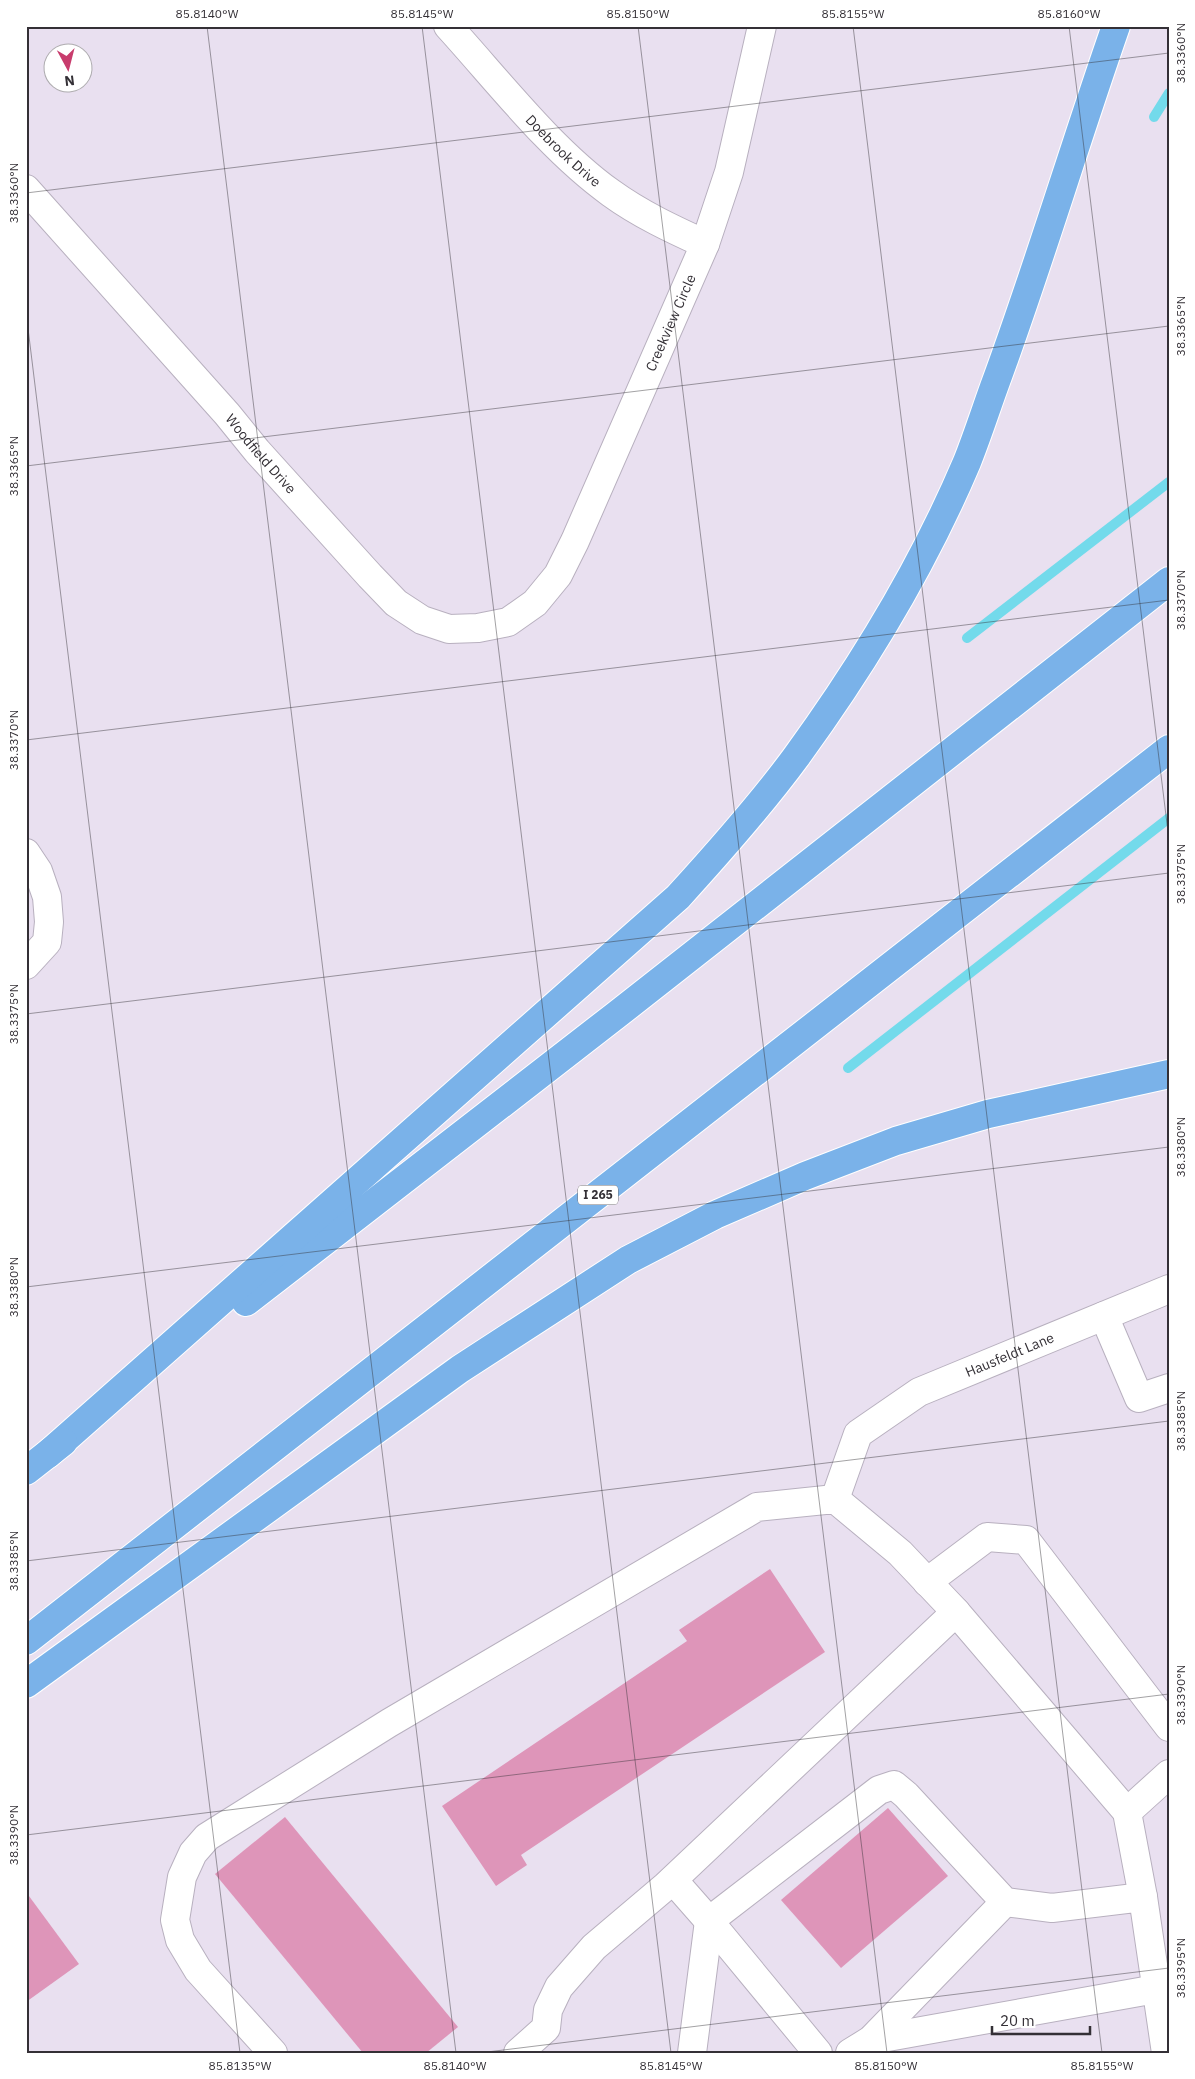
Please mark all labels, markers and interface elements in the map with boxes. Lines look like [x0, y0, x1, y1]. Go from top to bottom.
text: 85.8140°W [176, 6, 239, 21]
text: 85.8145°W [391, 6, 454, 21]
text: 85.8150°W [607, 6, 670, 21]
text: 85.8155°W [822, 6, 885, 21]
text: 85.8160°W [1038, 6, 1101, 21]
text: 38.3360°N [1173, 23, 1188, 83]
north arrow [42, 42, 92, 92]
text: N [63, 71, 76, 90]
street label: Doebrook Drive [522, 111, 605, 191]
text: 38.3360°N [6, 163, 21, 223]
street label: Creekview Circle [641, 271, 700, 374]
text: 38.3365°N [1173, 296, 1188, 356]
street label: Woodfield Drive [222, 410, 300, 498]
text: 38.3365°N [6, 436, 21, 496]
text: 38.3370°N [1173, 570, 1188, 630]
text: 38.3370°N [6, 710, 21, 770]
text: 38.3375°N [1173, 844, 1188, 904]
text: 38.3375°N [6, 984, 21, 1044]
text: 38.3380°N [1173, 1117, 1188, 1177]
road number: I 265 [578, 1186, 618, 1204]
text: 38.3380°N [6, 1257, 21, 1317]
street label: Hausfeldt Lane [962, 1328, 1057, 1381]
text: 38.3385°N [1173, 1391, 1188, 1451]
text: 38.3385°N [6, 1531, 21, 1591]
text: 38.3390°N [1173, 1665, 1188, 1725]
text: 38.3390°N [6, 1805, 21, 1865]
text: 38.3395°N [1173, 1938, 1188, 1998]
scale bar [992, 2004, 1090, 2036]
text: 20 m [1000, 2011, 1035, 2030]
text: 85.8135°W [209, 2058, 272, 2073]
text: 85.8140°W [424, 2058, 487, 2073]
text: 85.8145°W [640, 2058, 703, 2073]
text: 85.8150°W [855, 2058, 918, 2073]
text: 85.8155°W [1071, 2058, 1134, 2073]

